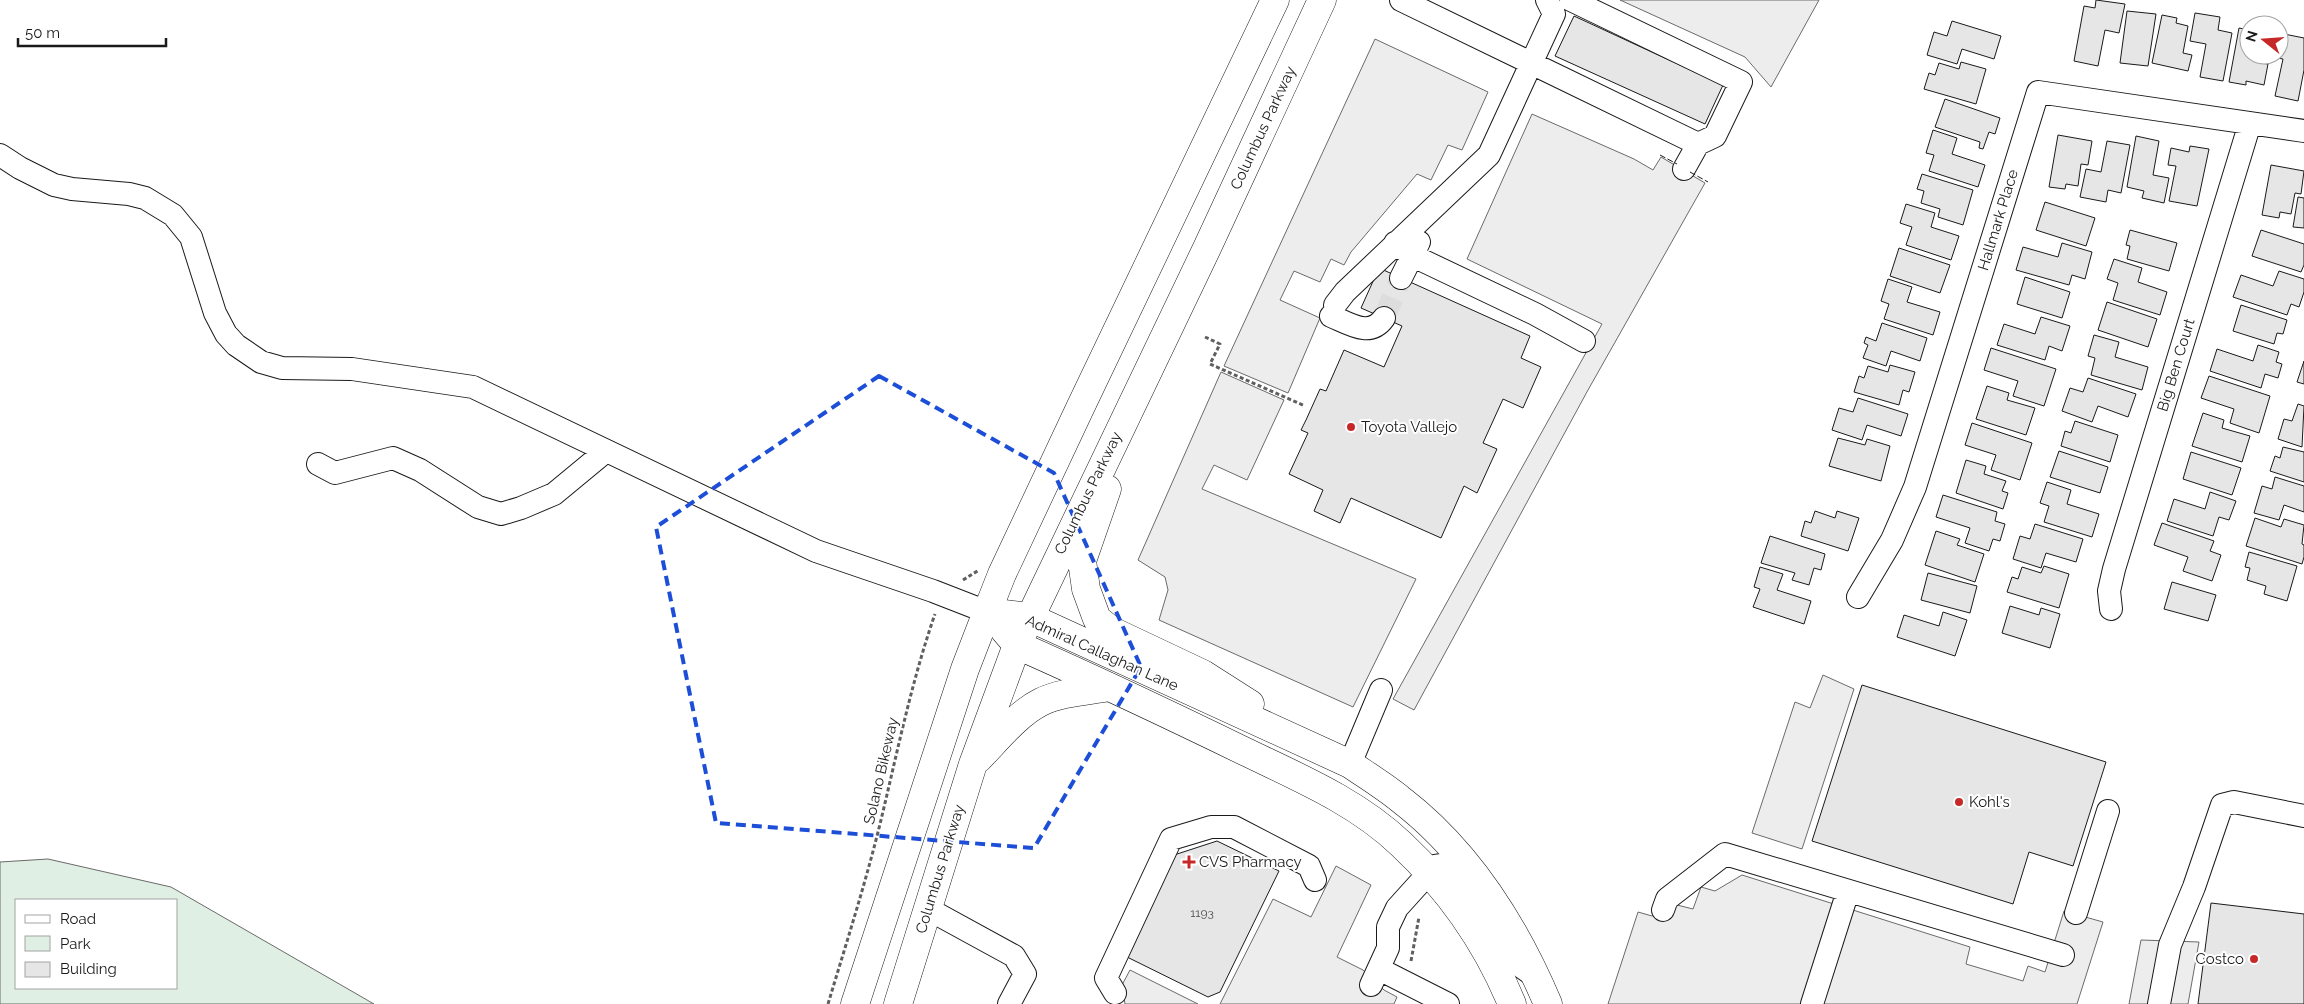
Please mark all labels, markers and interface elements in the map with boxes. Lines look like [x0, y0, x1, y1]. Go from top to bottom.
scale bar [18, 15, 165, 47]
north arrow [2239, 15, 2289, 65]
text: 50 m [25, 24, 60, 42]
text: N [2242, 29, 2261, 44]
street label: Columbus Parkway [1227, 64, 1299, 192]
street label: Hallmark Place [1974, 167, 2022, 273]
street label: Big Ben Court [2153, 316, 2199, 414]
place label: Toyota Vallejo [1361, 418, 1457, 436]
marker: Toyota Vallejo [1345, 421, 1357, 433]
street label: Columbus Parkway [1051, 429, 1125, 557]
street label: Admiral Callaghan Lane [1023, 611, 1181, 695]
street label: Solano Bikeway [860, 716, 902, 826]
place label: Kohl's [1969, 793, 2010, 811]
marker: Kohl's [1953, 796, 1965, 808]
street label: Columbus Parkway [912, 802, 968, 936]
place label: CVS Pharmacy [1199, 853, 1302, 871]
marker: CVS Pharmacy [1183, 856, 1195, 868]
legend [15, 899, 178, 989]
house number: 1193 [1190, 906, 1214, 920]
text: Road [60, 910, 96, 928]
text: Park [60, 935, 91, 953]
place label: Costco [2196, 950, 2244, 968]
marker: Costco [2248, 953, 2260, 965]
text: Building [60, 960, 117, 978]

